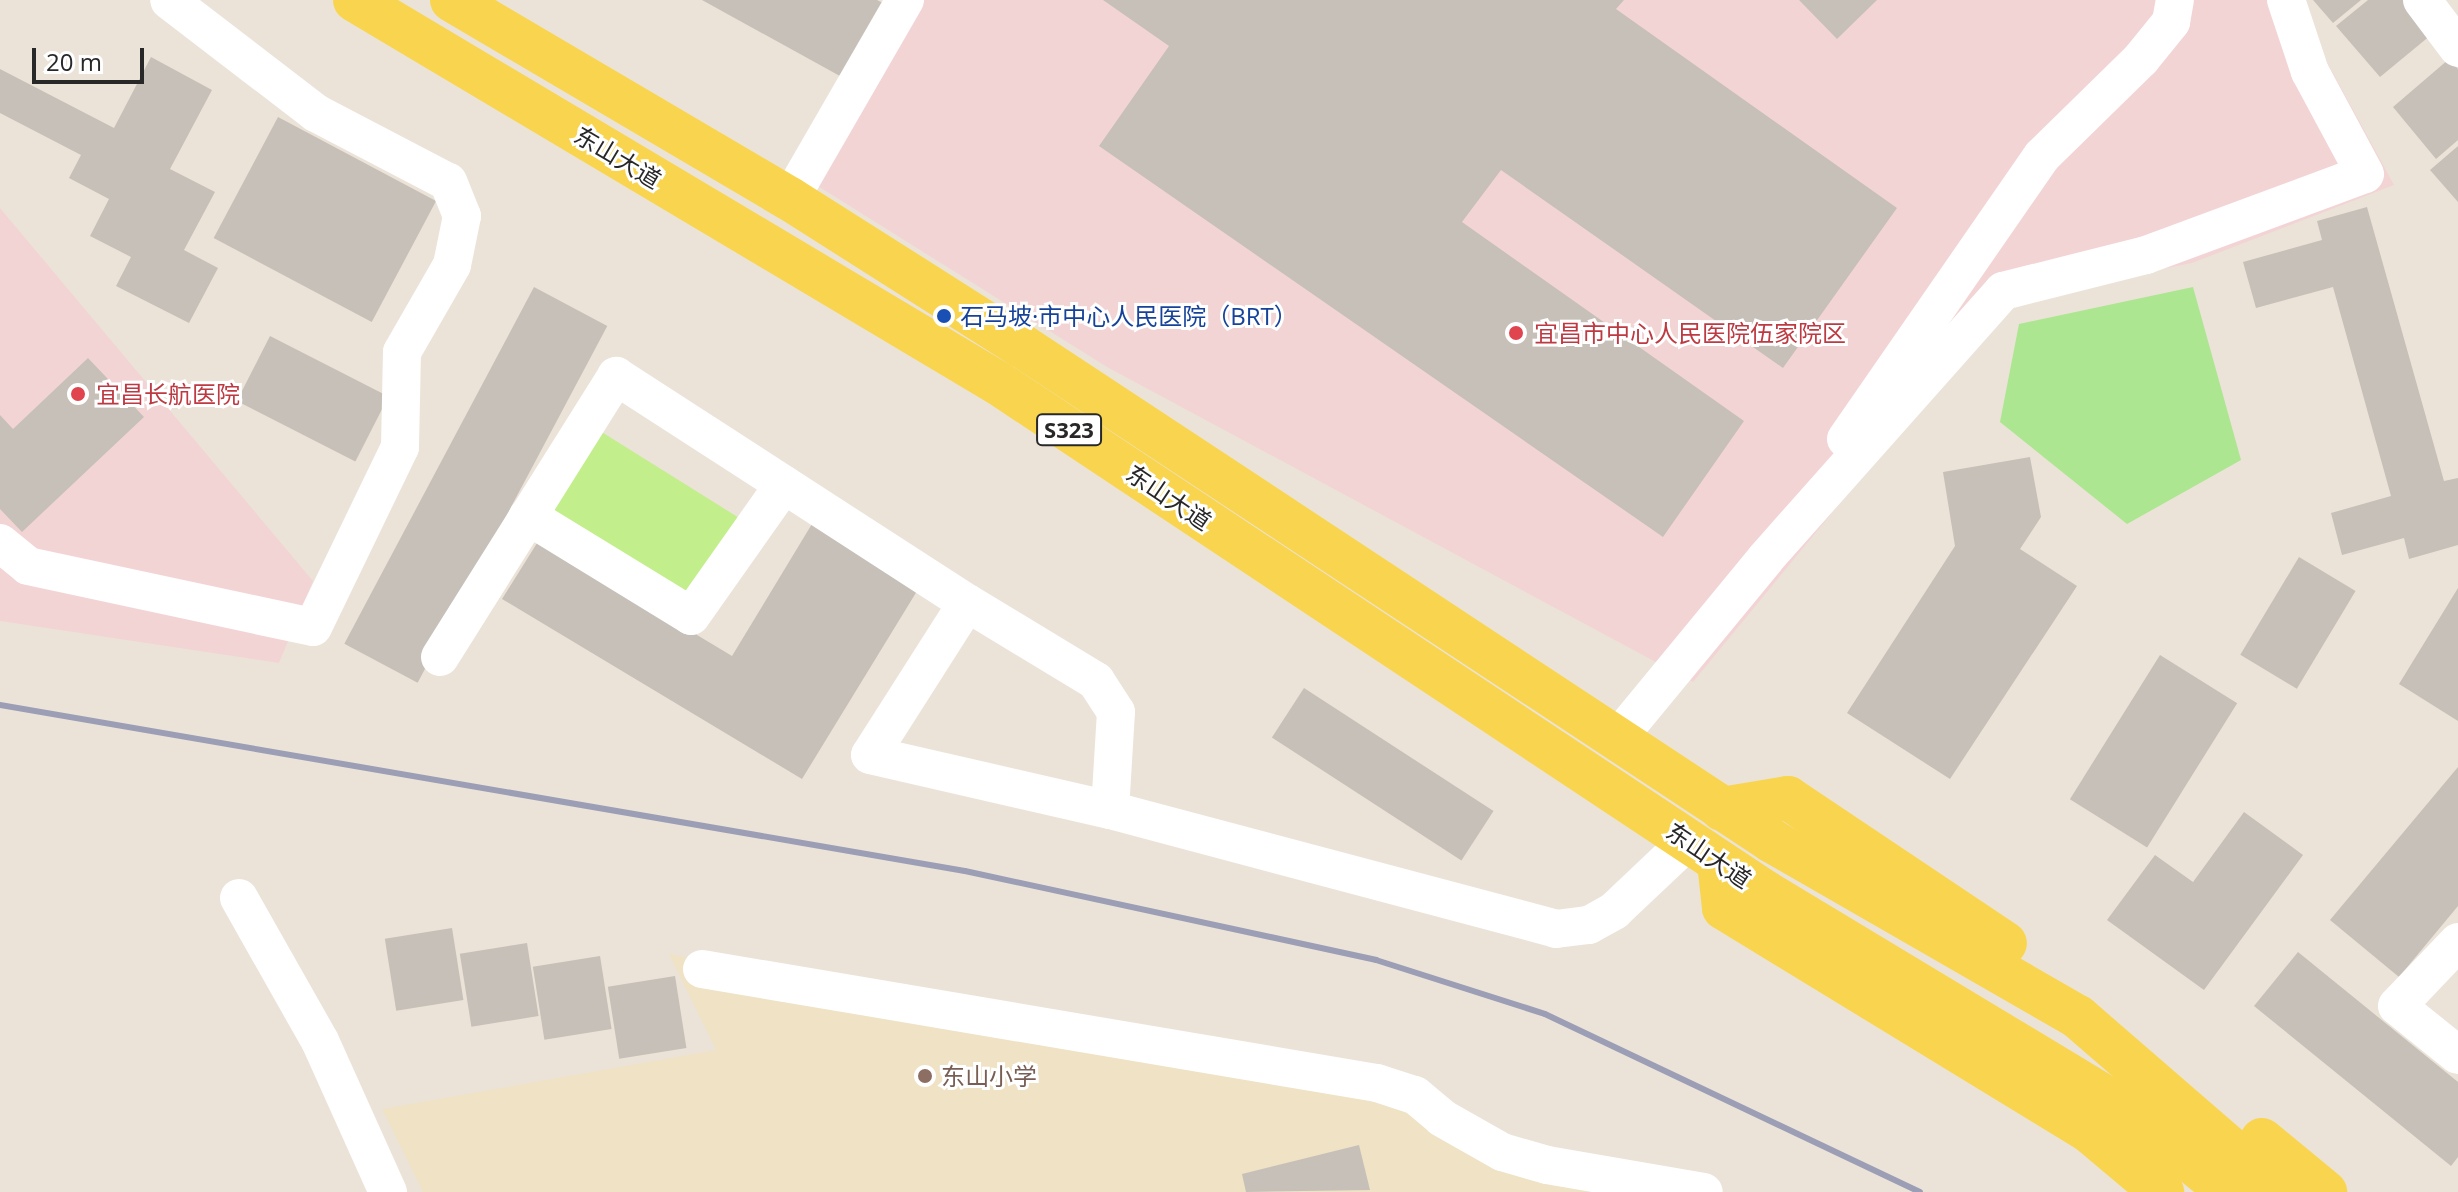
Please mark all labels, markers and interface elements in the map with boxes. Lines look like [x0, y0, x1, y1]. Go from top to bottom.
scale bar [36, 32, 148, 82]
text: 20 m [46, 45, 102, 78]
street label: 东山大道 [569, 120, 667, 194]
place label: 石马坡·市中心人民医院（BRT） [960, 302, 1298, 330]
marker: 石马坡·市中心人民医院（BRT） [935, 307, 953, 325]
place label: 宜昌市中心人民医院伍家院区 [1534, 319, 1846, 347]
marker: 宜昌市中心人民医院伍家院区 [1505, 322, 1527, 344]
place label: 宜昌长航医院 [96, 380, 240, 408]
marker: 宜昌长航医院 [67, 383, 89, 405]
road number: S323 [1035, 412, 1103, 448]
street label: 东山大道 [1121, 458, 1217, 536]
street label: 东山大道 [1661, 816, 1757, 894]
place label: 东山小学 [941, 1062, 1037, 1090]
marker: 东山小学 [916, 1067, 934, 1085]

